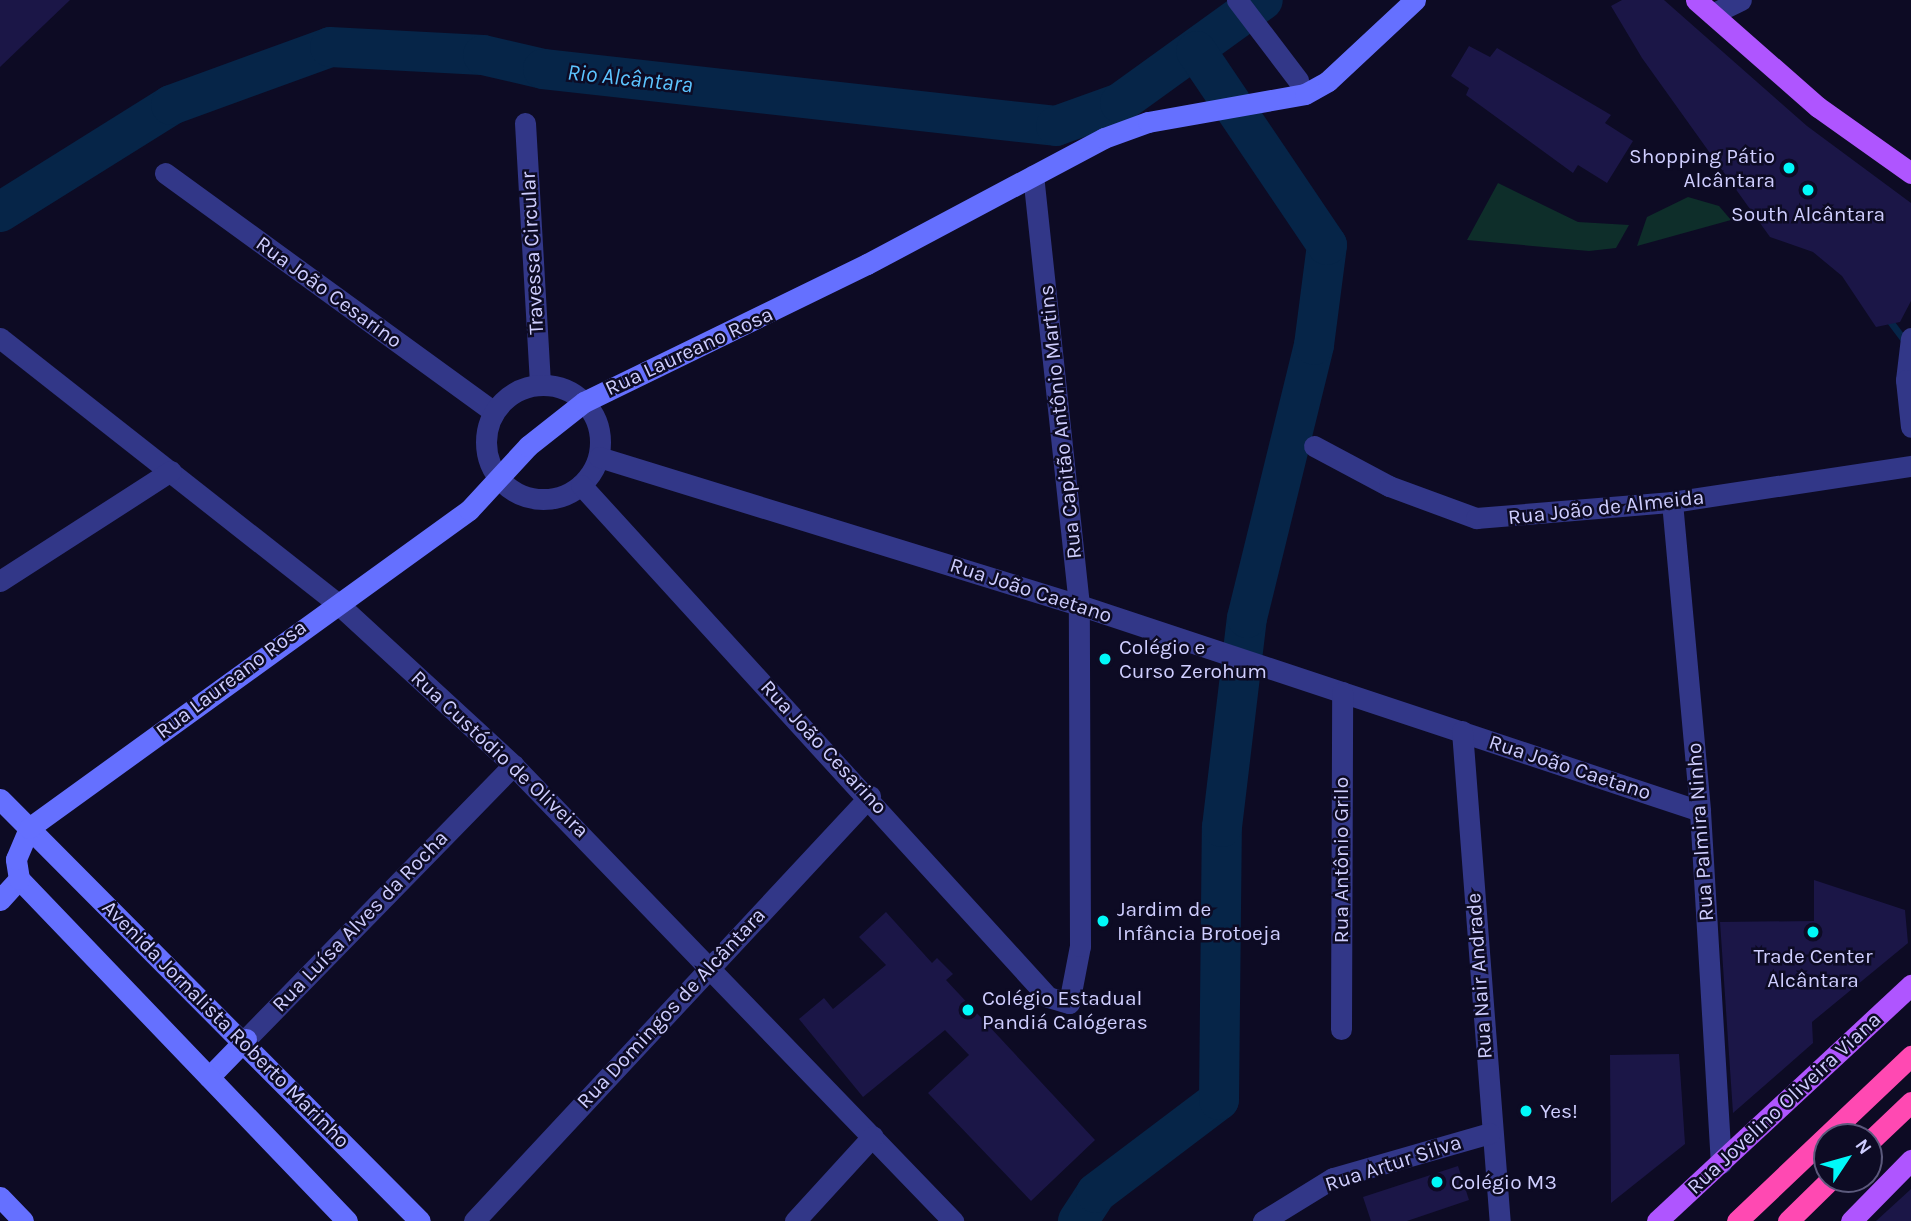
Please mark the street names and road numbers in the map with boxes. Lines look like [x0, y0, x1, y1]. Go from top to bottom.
street label: Travessa Circular [515, 171, 549, 335]
street label: Rua João Cesarino [251, 231, 407, 353]
street label: Rua Capitão Antônio Martins [1033, 284, 1087, 560]
street label: Rua Laureano Rosa [601, 301, 777, 401]
street label: Rua João de Almeida [1507, 484, 1705, 530]
street label: Rua João Caetano [947, 552, 1115, 628]
street label: Rua Laureano Rosa [151, 614, 311, 744]
street label: Rua Custódio de Oliveira [406, 665, 594, 843]
street label: Rua João Cesarino [755, 675, 893, 819]
street label: Rua João Caetano [1486, 729, 1654, 805]
street label: Rua Palmira Ninho [1681, 742, 1719, 922]
street label: Rua Antônio Grilo [1328, 777, 1354, 943]
street label: Rua Luísa Alves da Rocha [267, 825, 453, 1017]
street label: Rua Nair Andrade [1461, 892, 1497, 1060]
street label: Avenida Jornalista Roberto Marinho [97, 895, 355, 1153]
street label: Rua Domingos de Alcântara [571, 902, 771, 1114]
street label: Rua Jovelino Oliveira Viana [1682, 1006, 1886, 1200]
street label: Rua Artur Silva [1322, 1129, 1464, 1197]

